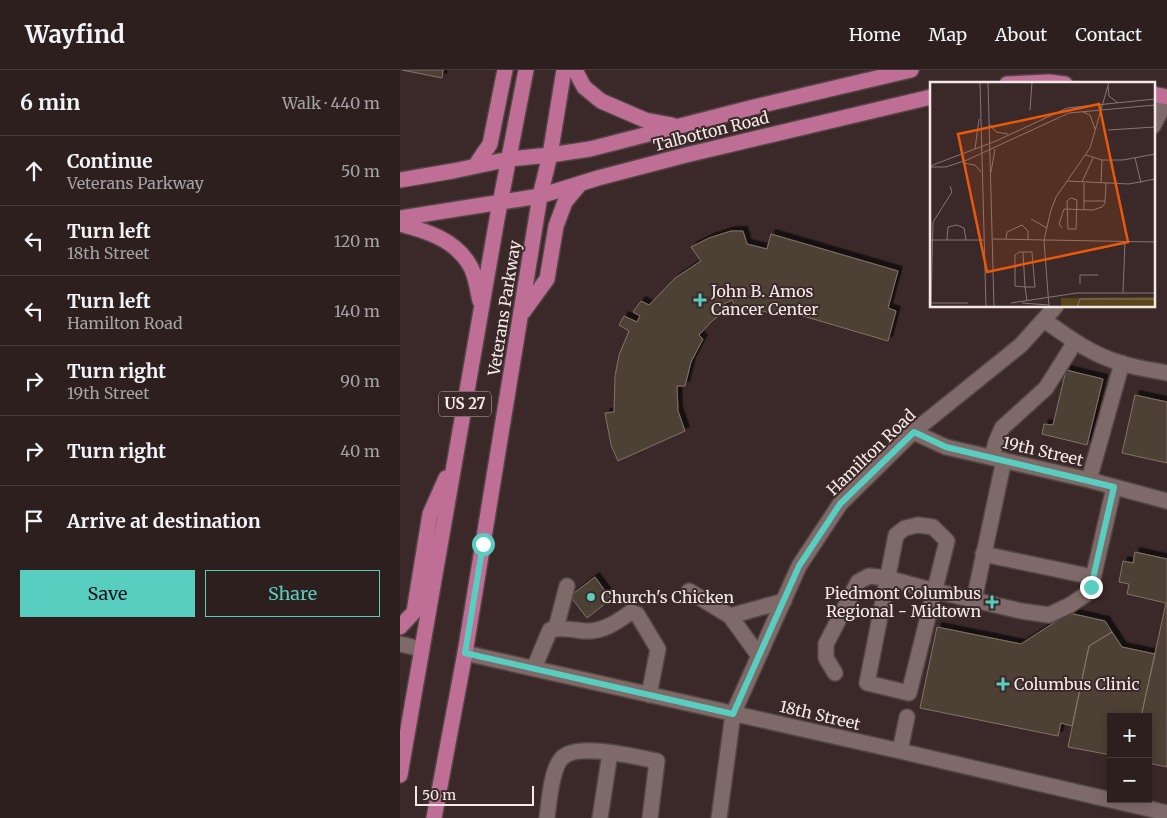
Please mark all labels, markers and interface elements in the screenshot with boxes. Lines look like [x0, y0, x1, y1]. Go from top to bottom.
text: Wayfind [25, 19, 125, 50]
text: Home [849, 23, 901, 46]
text: Map [929, 23, 967, 46]
text: About [995, 23, 1047, 46]
text: Contact [1075, 23, 1142, 46]
inset map [930, 82, 1154, 308]
text: 6 min [20, 89, 80, 116]
text: Walk · 440 m [282, 93, 380, 113]
street label: Talbotton Road [651, 107, 771, 155]
text: Continue [67, 149, 153, 173]
icon: ahead [20, 157, 48, 185]
text: 50 m [341, 161, 380, 181]
text: Veterans Parkway [67, 173, 204, 193]
text: Turn left [67, 219, 151, 243]
icon: left [20, 227, 48, 255]
text: 120 m [334, 231, 380, 251]
street label: Veterans Parkway [483, 238, 525, 378]
text: 18th Street [67, 243, 150, 263]
place label: John B. Amos Cancer Center [710, 281, 818, 319]
text: Turn left [67, 289, 151, 313]
marker: John B. Amos Cancer Center [693, 293, 707, 307]
icon: left [20, 297, 48, 325]
text: 140 m [334, 301, 380, 321]
text: Hamilton Road [67, 313, 183, 333]
text: Turn right [67, 359, 166, 383]
icon: right [20, 367, 48, 395]
text: 90 m [340, 371, 380, 391]
text: 19th Street [67, 383, 149, 403]
road number: US 27 [439, 392, 491, 416]
street label: Hamilton Road [822, 404, 920, 499]
street label: 19th Street [1001, 432, 1086, 470]
icon: right [20, 437, 48, 465]
text: Turn right [67, 439, 166, 463]
text: 40 m [340, 441, 380, 461]
icon: arrive [20, 507, 48, 535]
text: Arrive at destination [67, 509, 261, 533]
route start [472, 533, 495, 556]
button: Save [20, 570, 195, 617]
button: Share [205, 570, 380, 617]
route end [1080, 576, 1103, 599]
place label: Piedmont Columbus Regional - Midtown [824, 583, 981, 621]
place label: Church's Chicken [601, 587, 734, 607]
marker: Church's Chicken [585, 591, 597, 603]
marker: Piedmont Columbus Regional - Midtown [985, 595, 999, 609]
place label: Columbus Clinic [1014, 674, 1140, 694]
marker: Columbus Clinic [996, 677, 1010, 691]
street label: 18th Street [778, 696, 863, 734]
map controls [1107, 713, 1152, 803]
button: + [1107, 713, 1152, 758]
button: − [1107, 758, 1152, 803]
scale bar [415, 783, 534, 806]
text: 50 m [422, 786, 456, 804]

